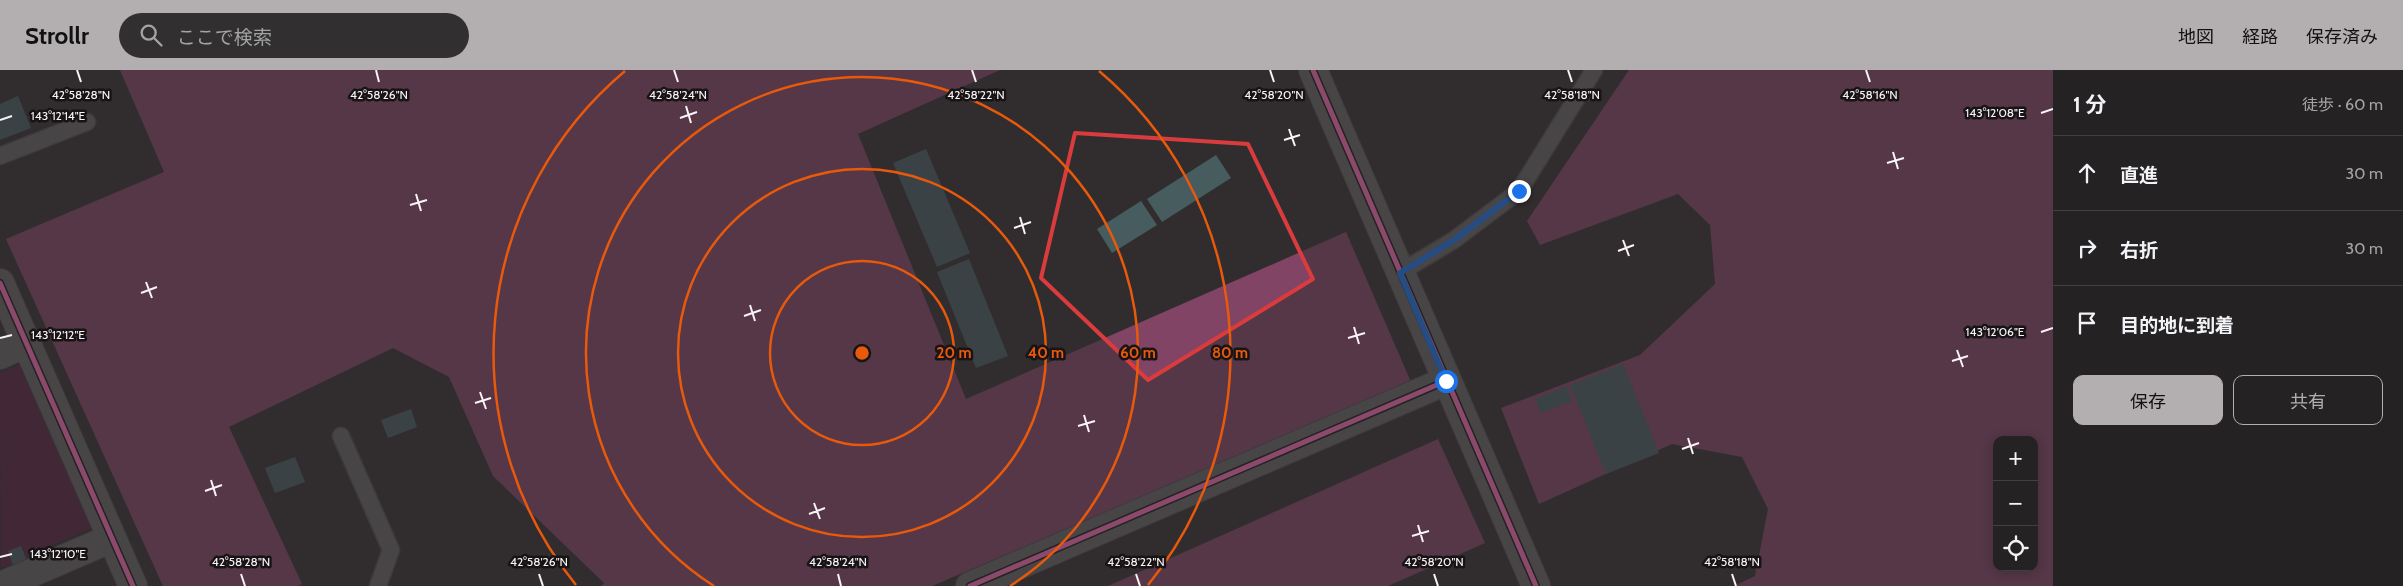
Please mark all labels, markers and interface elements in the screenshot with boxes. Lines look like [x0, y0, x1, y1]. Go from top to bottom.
search box [119, 13, 469, 58]
text: Strollr [25, 21, 89, 50]
icon: search [137, 21, 165, 49]
text: ここで検索 [177, 26, 272, 49]
text: 地図 [2178, 26, 2214, 48]
text: 経路 [2242, 26, 2278, 48]
text: 保存済み [2306, 26, 2378, 48]
text: 42°58'28"N [52, 87, 110, 102]
text: 42°58'26"N [350, 87, 408, 102]
text: 42°58'24"N [649, 87, 707, 102]
text: 42°58'22"N [947, 87, 1005, 102]
text: 42°58'20"N [1244, 87, 1304, 102]
text: 42°58'18"N [1544, 87, 1600, 102]
text: 42°58'16"N [1842, 87, 1898, 102]
text: 1 分 [2073, 92, 2106, 117]
text: 徒歩 · 60 m [2302, 95, 2383, 114]
text: 143°12'08"E [1965, 105, 2025, 120]
text: 143°12'14"E [31, 108, 86, 123]
icon: ahead [2073, 159, 2101, 187]
text: 直進 [2120, 164, 2158, 187]
text: 30 m [2346, 164, 2383, 183]
route end [1508, 180, 1531, 203]
icon: right [2073, 234, 2101, 262]
text: 右折 [2120, 239, 2158, 262]
text: 30 m [2346, 239, 2383, 258]
icon: arrive [2073, 309, 2101, 337]
text: 目的地に到着 [2120, 314, 2234, 337]
text: 143°12'06"E [1966, 324, 2025, 339]
text: 143°12'12"E [31, 327, 85, 342]
centre of rings [853, 344, 871, 362]
text: 20 m [937, 344, 971, 362]
text: 40 m [1028, 344, 1064, 362]
text: 60 m [1120, 344, 1156, 362]
text: 80 m [1212, 344, 1248, 362]
route start [1435, 370, 1458, 393]
button: 保存 [2073, 375, 2223, 425]
button: 共有 [2233, 375, 2383, 425]
map controls [1993, 436, 2038, 571]
button: + [1993, 436, 2038, 481]
button: − [1993, 481, 2038, 526]
button: locate [1993, 526, 2038, 571]
text: 143°12'10"E [30, 546, 86, 561]
text: 42°58'28"N [212, 554, 270, 569]
text: 42°58'26"N [510, 554, 568, 569]
text: 42°58'24"N [809, 554, 867, 569]
text: 42°58'22"N [1107, 554, 1165, 569]
text: 42°58'20"N [1404, 554, 1464, 569]
text: 42°58'18"N [1704, 554, 1760, 569]

